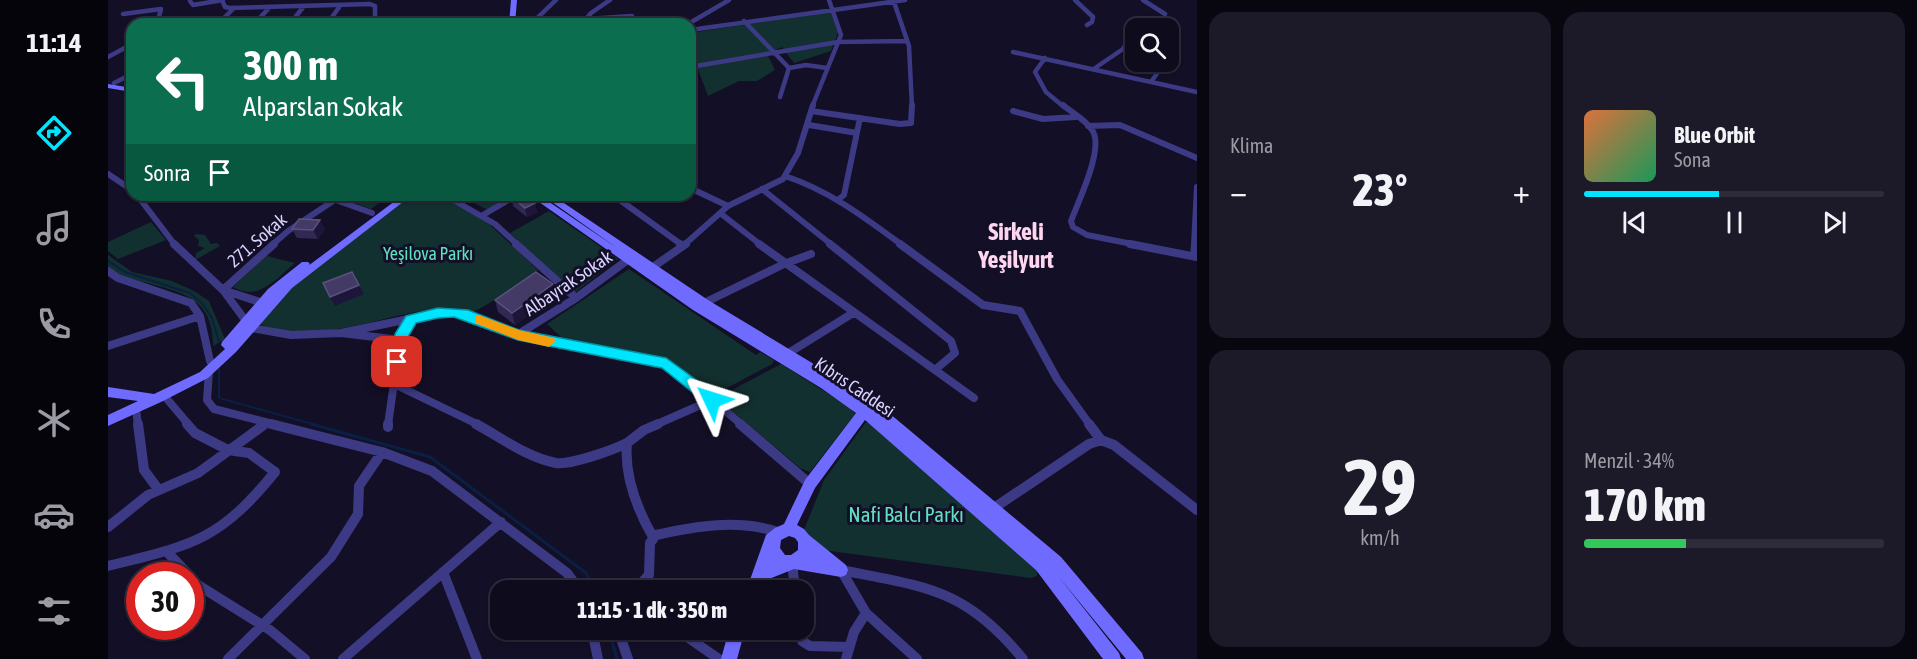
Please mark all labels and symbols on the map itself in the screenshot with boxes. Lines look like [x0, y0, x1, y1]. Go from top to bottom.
street label: 271. Sokak [223, 209, 291, 271]
district label: Sirkeli Yeşilyurt [977, 218, 1054, 273]
park label: Yeşilova Parkı [383, 243, 473, 264]
street label: Albayrak Sokak [520, 246, 616, 320]
pin [371, 336, 422, 387]
street label: Kıbrıs Caddesi [811, 353, 899, 421]
position arrow [680, 368, 744, 432]
park label: Nafi Balcı Parkı [848, 502, 964, 526]
speed limit sign: 30 [126, 562, 204, 640]

